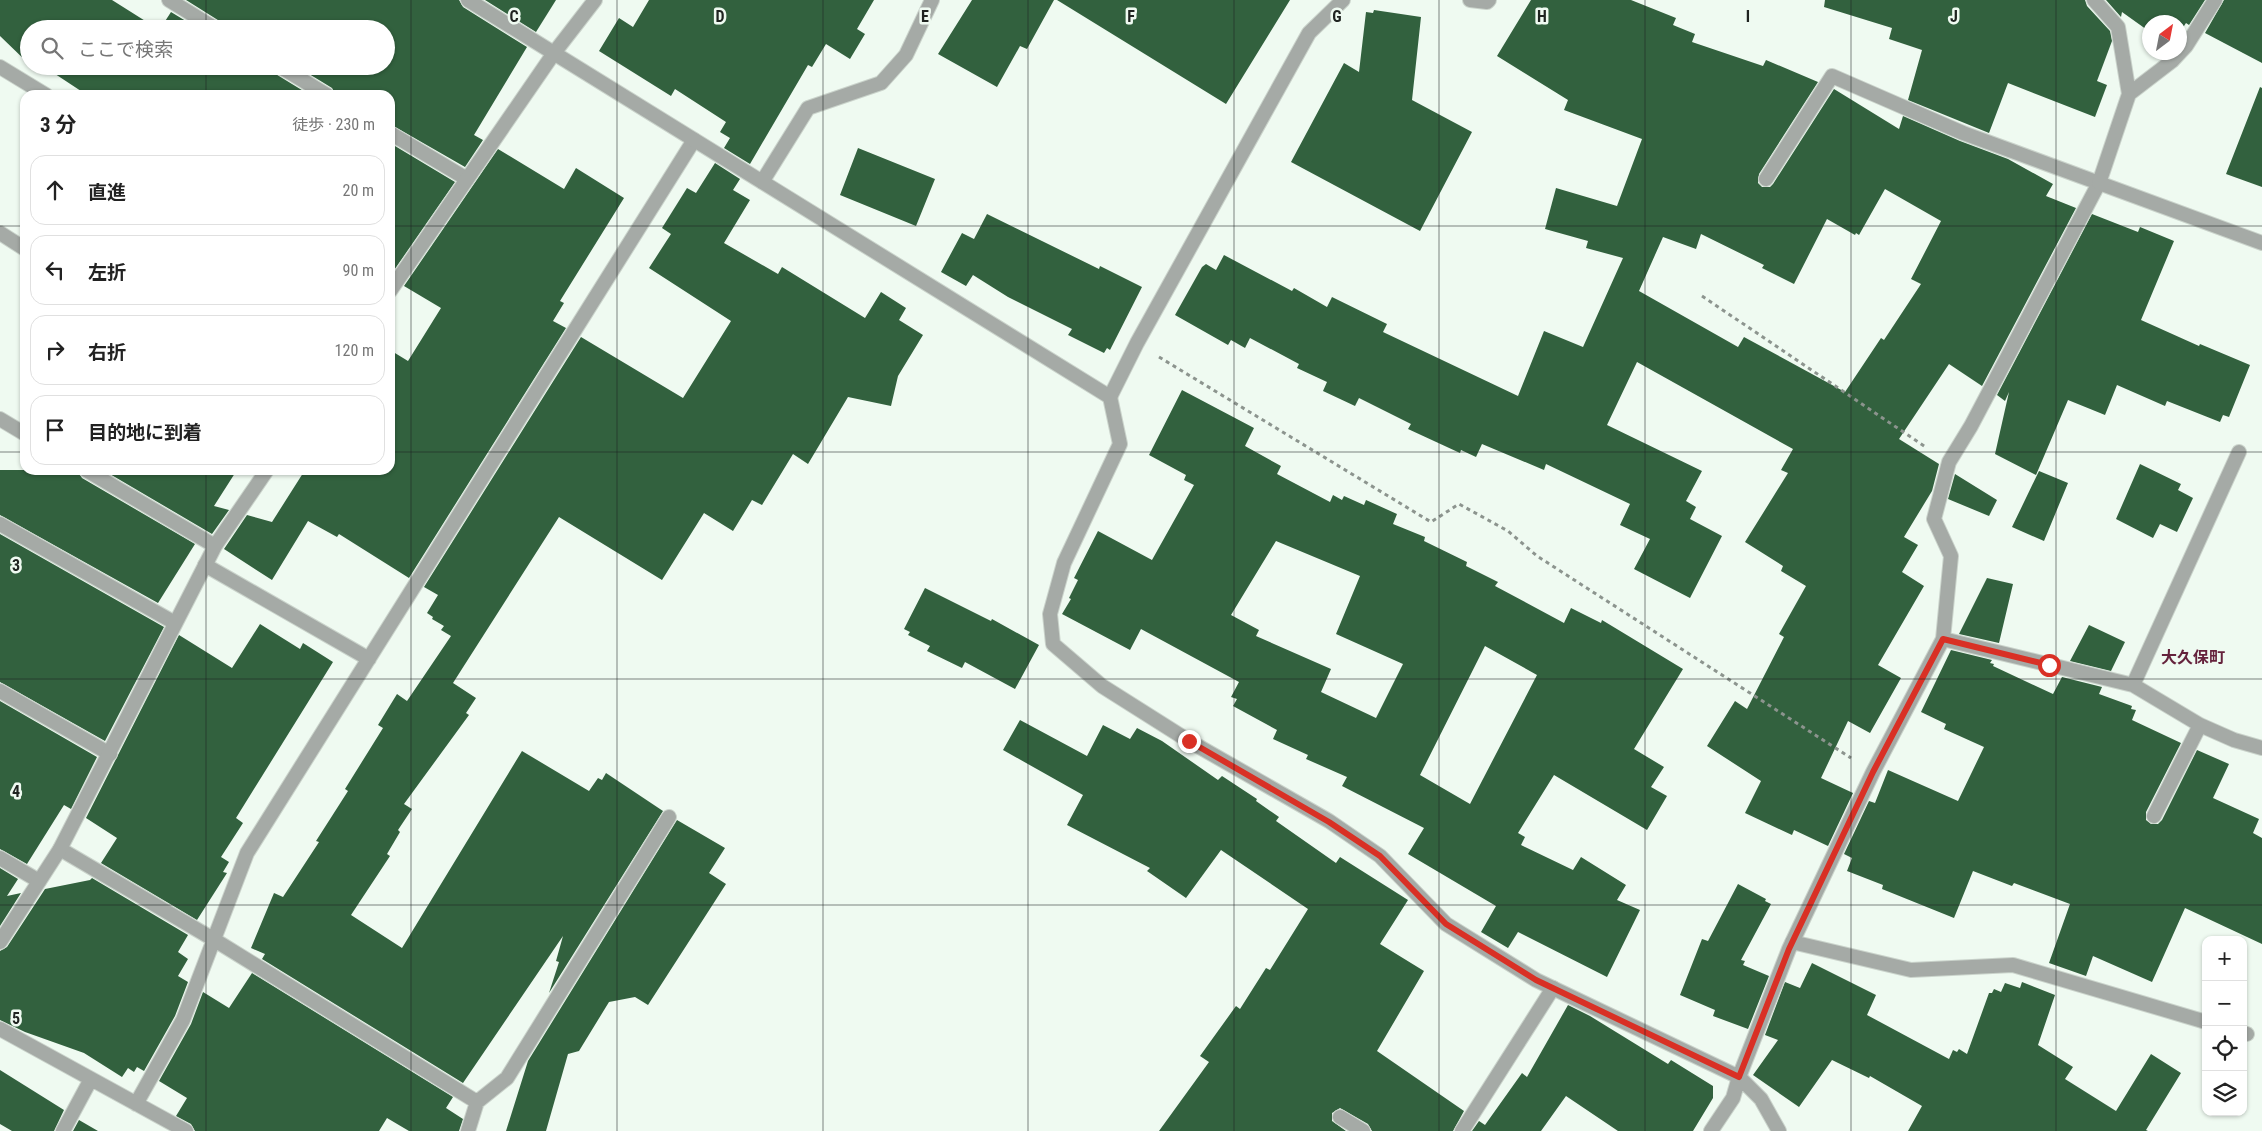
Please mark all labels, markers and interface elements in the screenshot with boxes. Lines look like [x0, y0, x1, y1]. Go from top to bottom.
text: C [509, 7, 519, 26]
text: D [715, 7, 725, 26]
text: E [921, 7, 929, 26]
text: F [1127, 7, 1135, 26]
text: G [1332, 7, 1342, 26]
text: H [1537, 7, 1547, 26]
text: I [1746, 7, 1750, 26]
text: J [1950, 7, 1958, 26]
north arrow [2142, 15, 2187, 60]
search box [20, 20, 395, 75]
icon: search [38, 34, 66, 62]
text: ここで検索 [78, 38, 173, 61]
text: 3 分 [40, 113, 76, 137]
text: 徒歩 · 230 m [292, 115, 375, 134]
icon: ahead [41, 176, 69, 204]
text: 直進 [88, 181, 126, 204]
text: 20 m [342, 181, 374, 200]
icon: left [41, 256, 69, 284]
text: 左折 [88, 261, 126, 284]
text: 90 m [342, 261, 374, 280]
icon: right [41, 336, 69, 364]
text: 右折 [88, 341, 126, 364]
text: 120 m [335, 341, 374, 360]
icon: arrive [41, 416, 69, 444]
text: 目的地に到着 [88, 421, 202, 444]
text: 3 [12, 556, 20, 575]
district label: 大久保町 [2161, 648, 2225, 667]
route start [2038, 654, 2061, 677]
route end [1178, 730, 1201, 753]
text: 4 [12, 782, 20, 801]
map controls [2202, 936, 2247, 1116]
button: + [2202, 936, 2247, 981]
button: − [2202, 981, 2247, 1026]
text: 5 [12, 1009, 20, 1028]
button: locate [2202, 1026, 2247, 1071]
button: layers [2202, 1071, 2247, 1116]

